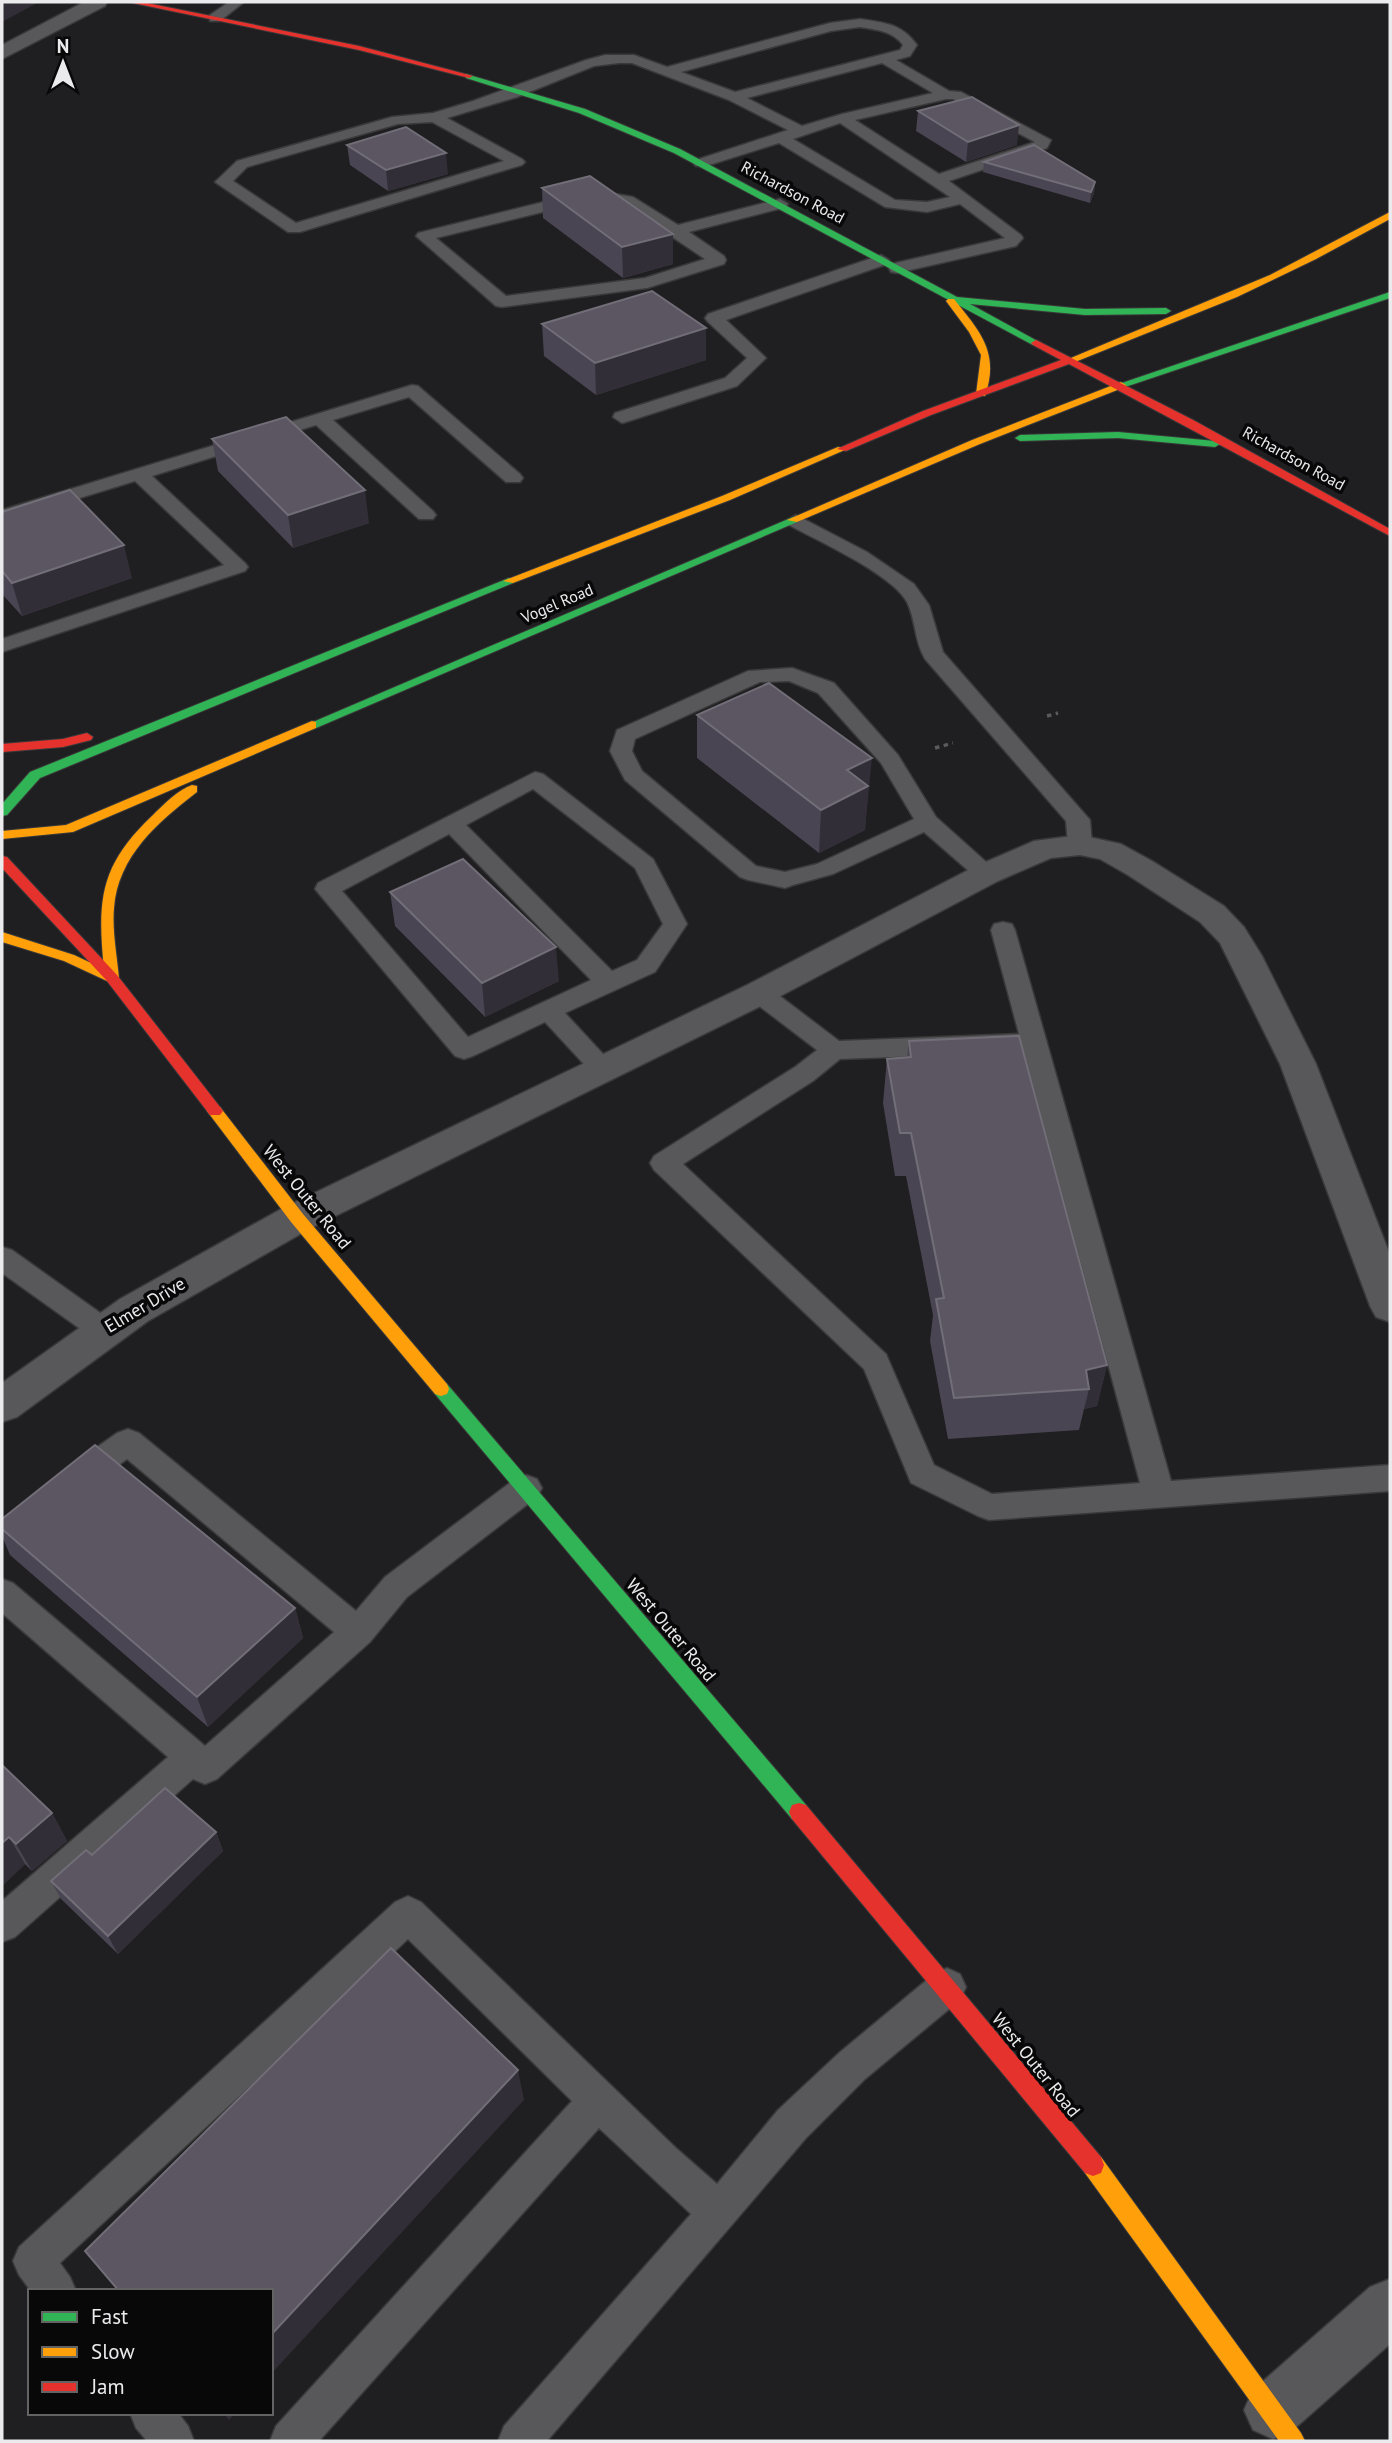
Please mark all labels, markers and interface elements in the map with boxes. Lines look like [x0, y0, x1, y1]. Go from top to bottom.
north arrow [28, 28, 98, 98]
text: N [57, 34, 69, 58]
street label: Richardson Road [738, 156, 848, 228]
street label: Richardson Road [1239, 422, 1349, 494]
street label: Vogel Road [517, 579, 596, 627]
street label: West Outer Road [258, 1140, 357, 1254]
street label: Elmer Drive [100, 1272, 189, 1338]
street label: West Outer Road [621, 1573, 721, 1686]
street label: West Outer Road [987, 2008, 1086, 2122]
legend [28, 2289, 273, 2415]
text: Fast [91, 2303, 128, 2330]
text: Slow [91, 2338, 135, 2365]
text: Jam [90, 2373, 125, 2400]

